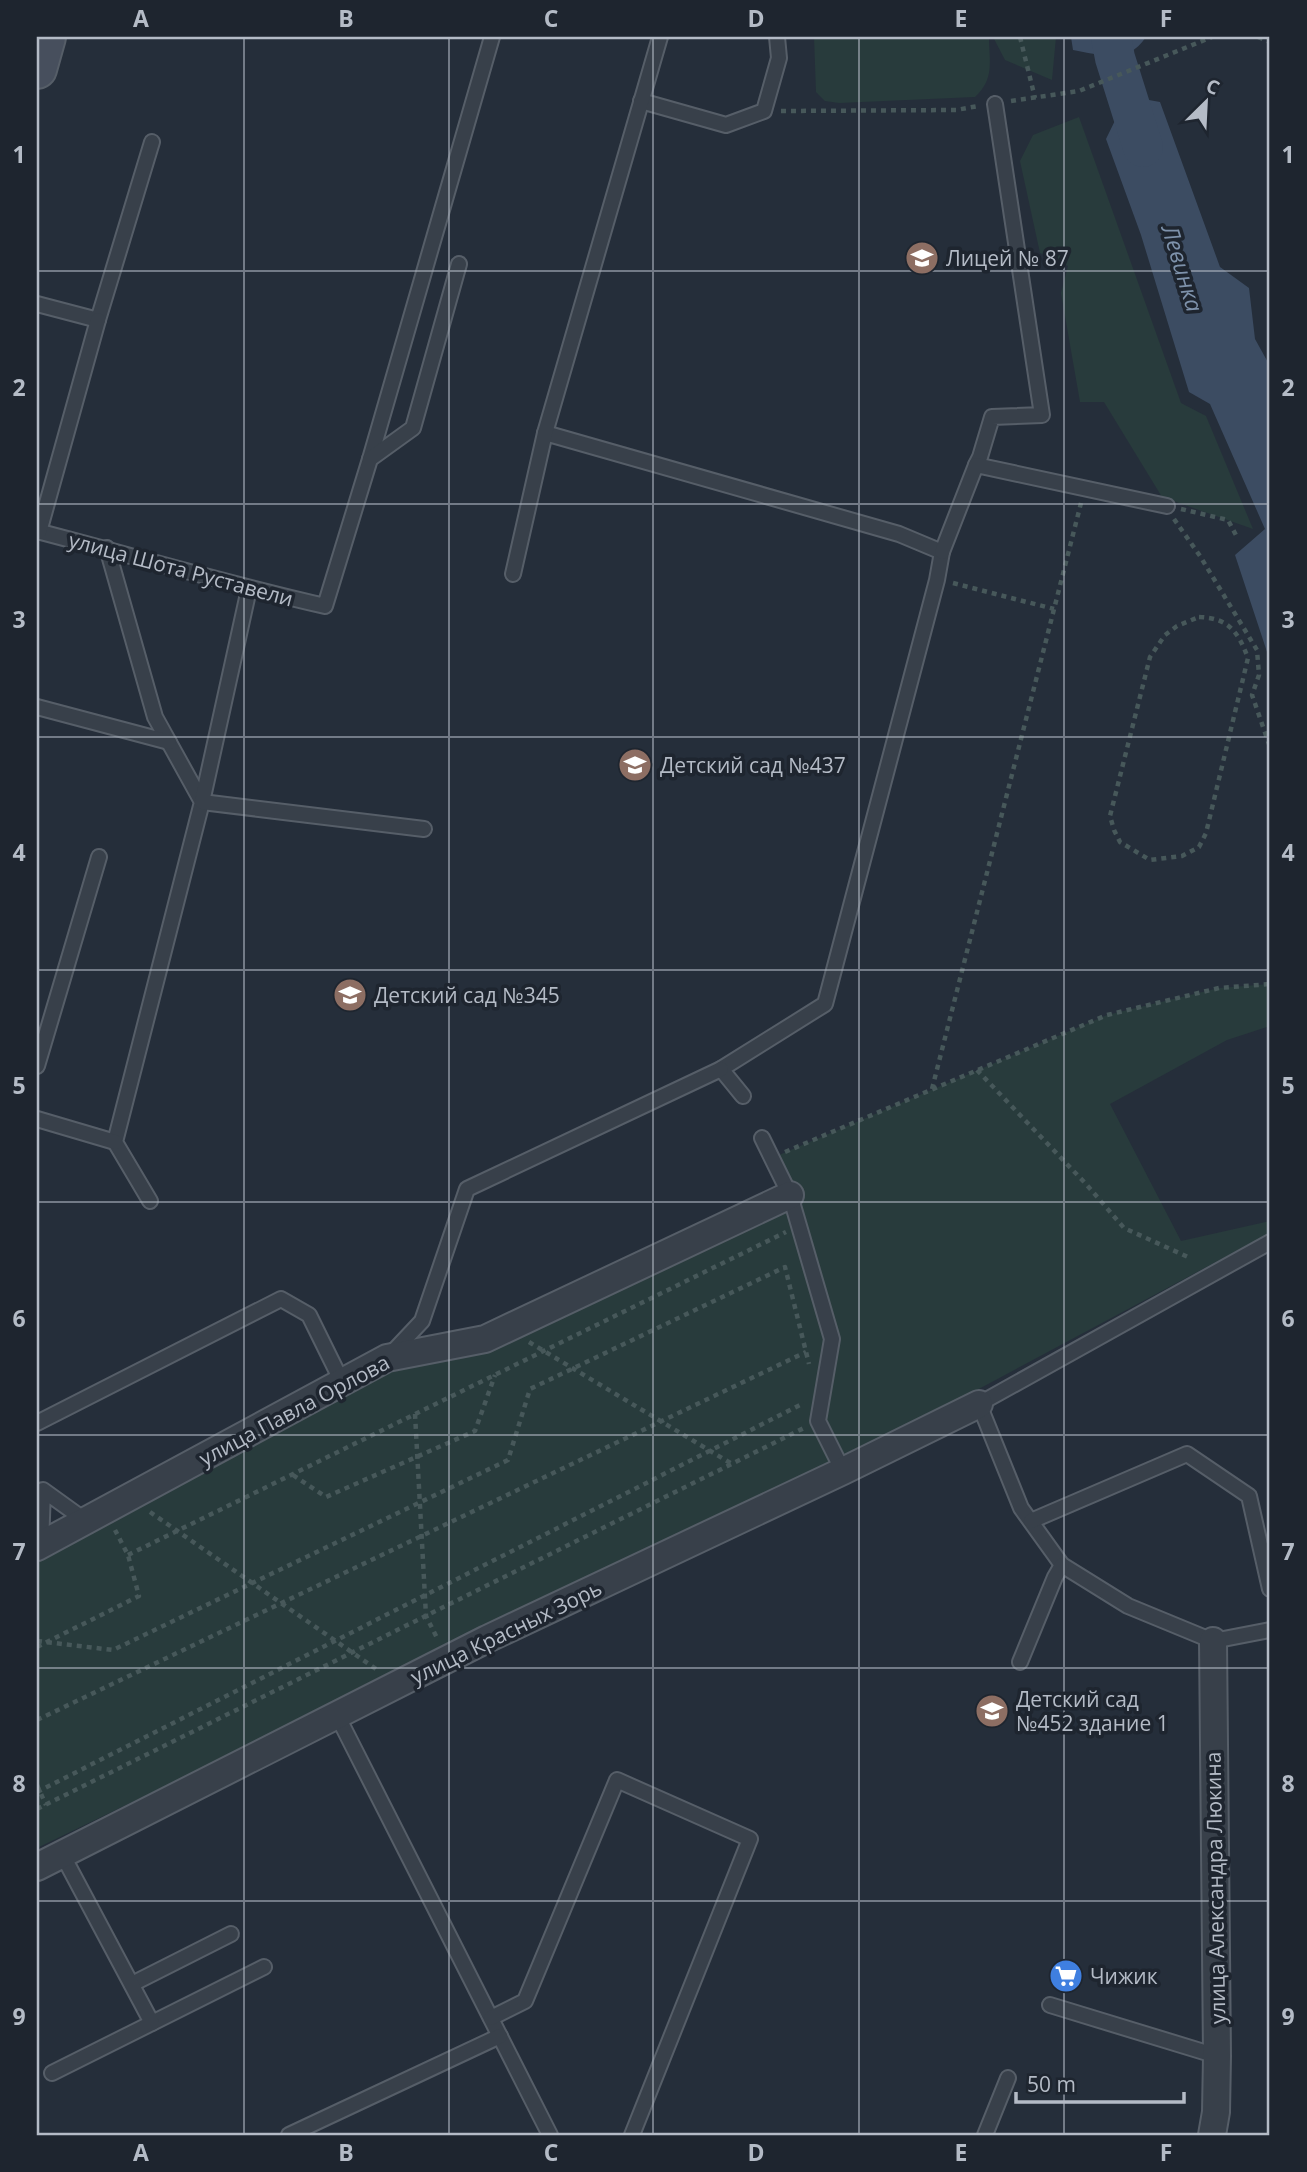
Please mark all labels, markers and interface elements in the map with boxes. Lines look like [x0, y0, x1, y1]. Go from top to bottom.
text: A [133, 2, 149, 34]
text: B [338, 2, 354, 34]
text: C [544, 2, 558, 34]
text: D [747, 2, 765, 34]
text: E [955, 2, 967, 34]
text: F [1160, 2, 1172, 34]
north arrow [1170, 66, 1240, 136]
text: С [1202, 72, 1224, 101]
text: 1 [12, 138, 26, 170]
text: 1 [1281, 138, 1295, 170]
water label: Левинка [1154, 219, 1211, 316]
school or university icon: Лицей № 87 [903, 239, 941, 277]
place label: Лицей № 87 [946, 244, 1069, 272]
text: 2 [12, 371, 26, 403]
text: 2 [1281, 371, 1295, 403]
street label: улица Шота Руставели [66, 526, 296, 612]
text: 3 [12, 603, 26, 635]
text: 3 [1281, 603, 1295, 635]
school or university icon: Детский сад №437 [616, 746, 654, 784]
place label: Детский сад №437 [660, 751, 846, 779]
text: 4 [12, 836, 26, 868]
text: 4 [1281, 836, 1295, 868]
school or university icon: Детский сад №345 [331, 976, 369, 1014]
place label: Детский сад №345 [374, 981, 560, 1009]
text: 5 [12, 1069, 26, 1101]
text: 5 [1281, 1069, 1295, 1101]
text: 6 [12, 1302, 26, 1334]
text: 6 [1281, 1302, 1295, 1334]
street label: улица Павла Орлова [194, 1348, 394, 1472]
text: 7 [12, 1535, 26, 1567]
text: 7 [1281, 1535, 1295, 1567]
street label: улица Красных Зорь [406, 1573, 606, 1691]
place label: Детский сад №452 здание 1 [1016, 1685, 1169, 1737]
school or university icon: Детский сад №452 здание 1 [973, 1692, 1011, 1730]
street label: улица Александра Люкина [1199, 1752, 1231, 2024]
text: 8 [12, 1767, 26, 1799]
text: 8 [1281, 1767, 1295, 1799]
supermarket icon: Чижик [1047, 1957, 1085, 1995]
place label: Чижик [1090, 1962, 1158, 1990]
text: 9 [12, 2000, 26, 2032]
text: 9 [1281, 2000, 1295, 2032]
scale bar [1016, 2060, 1184, 2104]
text: 50 m [1027, 2070, 1076, 2098]
text: A [133, 2136, 149, 2168]
text: B [338, 2136, 354, 2168]
text: C [544, 2136, 558, 2168]
text: D [747, 2136, 765, 2168]
text: E [955, 2136, 967, 2168]
text: F [1160, 2136, 1172, 2168]

